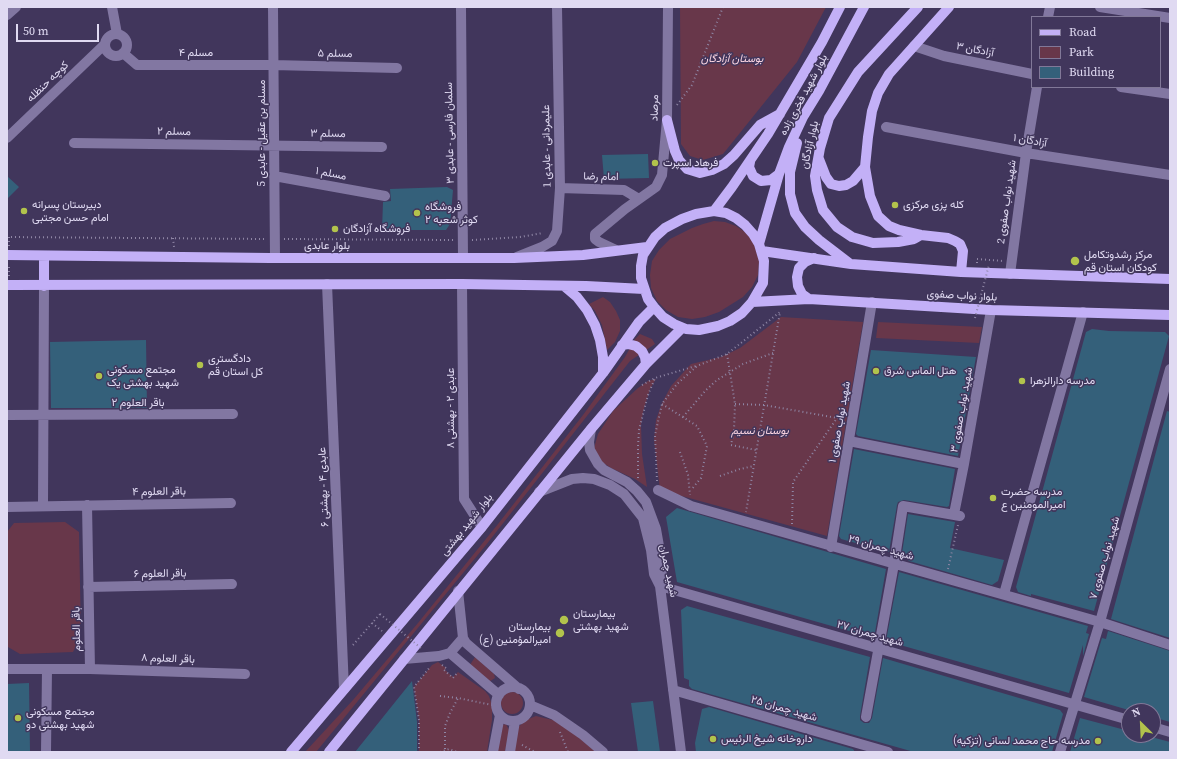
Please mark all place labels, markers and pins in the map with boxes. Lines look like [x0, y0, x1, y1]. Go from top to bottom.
place label: فرهاد اسپرت [663, 156, 718, 170]
marker: فرهاد اسپرت [650, 158, 660, 168]
place label: دبیرستان پسرانه امام حسن مجتبی [32, 198, 109, 224]
place label: کله پزی مرکزی [903, 198, 964, 212]
place label: فروشگاه کوثر شعبه ۲ [425, 200, 478, 226]
marker: کله پزی مرکزی [890, 200, 900, 210]
marker: دبیرستان پسرانه امام حسن مجتبی [19, 206, 29, 216]
marker: فروشگاه کوثر شعبه ۲ [412, 208, 422, 218]
place label: فروشگاه آزادگان [343, 222, 410, 236]
marker: فروشگاه آزادگان [330, 224, 340, 234]
place label: مرکز رشدوتکامل کودکان استان قم [1084, 248, 1157, 274]
marker: مرکز رشدوتکامل کودکان استان قم [1069, 255, 1081, 267]
place label: دادگستری کل استان قم [208, 352, 263, 378]
marker: دادگستری کل استان قم [195, 360, 205, 370]
place label: مجتمع مسکونی شهید بهشتی یک [107, 363, 179, 389]
place label: هتل الماس شرق [884, 364, 956, 378]
marker: هتل الماس شرق [871, 366, 881, 376]
marker: مجتمع مسکونی شهید بهشتی یک [94, 371, 104, 381]
place label: مدرسه دارالزهرا [1030, 374, 1095, 388]
marker: مدرسه دارالزهرا [1017, 376, 1027, 386]
place label: مدرسه حضرت امیرالمومنین ع [1001, 485, 1065, 511]
marker: مدرسه حضرت امیرالمومنین ع [988, 493, 998, 503]
place label: بیمارستان شهید بهشتی [573, 607, 629, 633]
marker: بیمارستان شهید بهشتی [558, 614, 570, 626]
place label: بیمارستان امیرالمؤمنین (ع) [479, 620, 551, 646]
marker: بیمارستان امیرالمؤمنین (ع) [554, 627, 566, 639]
place label: مجتمع مسکونی شهید بهشتی دو [26, 705, 95, 731]
marker: مجتمع مسکونی شهید بهشتی دو [13, 713, 23, 723]
place label: داروخانه شیخ الرئیس [721, 732, 813, 746]
marker: داروخانه شیخ الرئیس [708, 734, 718, 744]
place label: مدرسه حاج محمد لسانی (تزکیه) [953, 734, 1090, 748]
marker: مدرسه حاج محمد لسانی (تزکیه) [1093, 736, 1103, 746]

